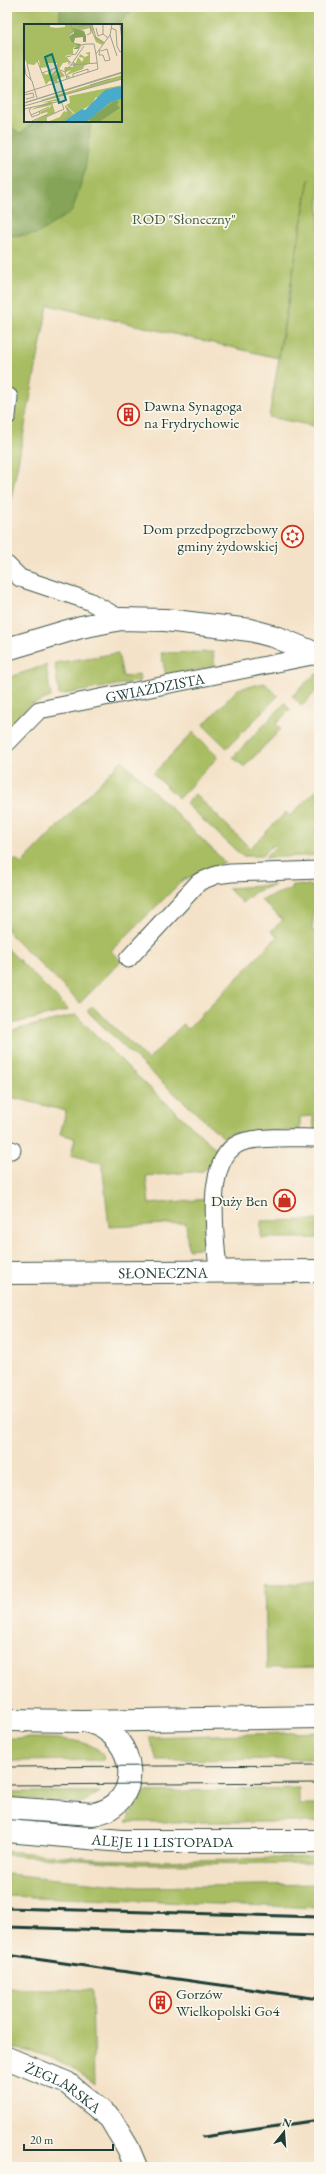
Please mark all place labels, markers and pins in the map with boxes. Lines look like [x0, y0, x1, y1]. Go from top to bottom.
place label: Dawna Synagoga na Frydrychowie [144, 396, 242, 432]
building icon: Dawna Synagoga na Frydrychowie [116, 401, 142, 427]
place label: Dom przedpogrzebowy gminy żydowskiej [143, 519, 278, 555]
synagogue icon: Dom przedpogrzebowy gminy żydowskiej [280, 524, 306, 550]
shop icon: Duży Ben [271, 1187, 297, 1213]
place label: Duży Ben [211, 1191, 268, 1210]
place label: Gorzów Wielkopolski Go4 [176, 1984, 281, 2020]
building icon: Gorzów Wielkopolski Go4 [148, 1989, 174, 2015]

